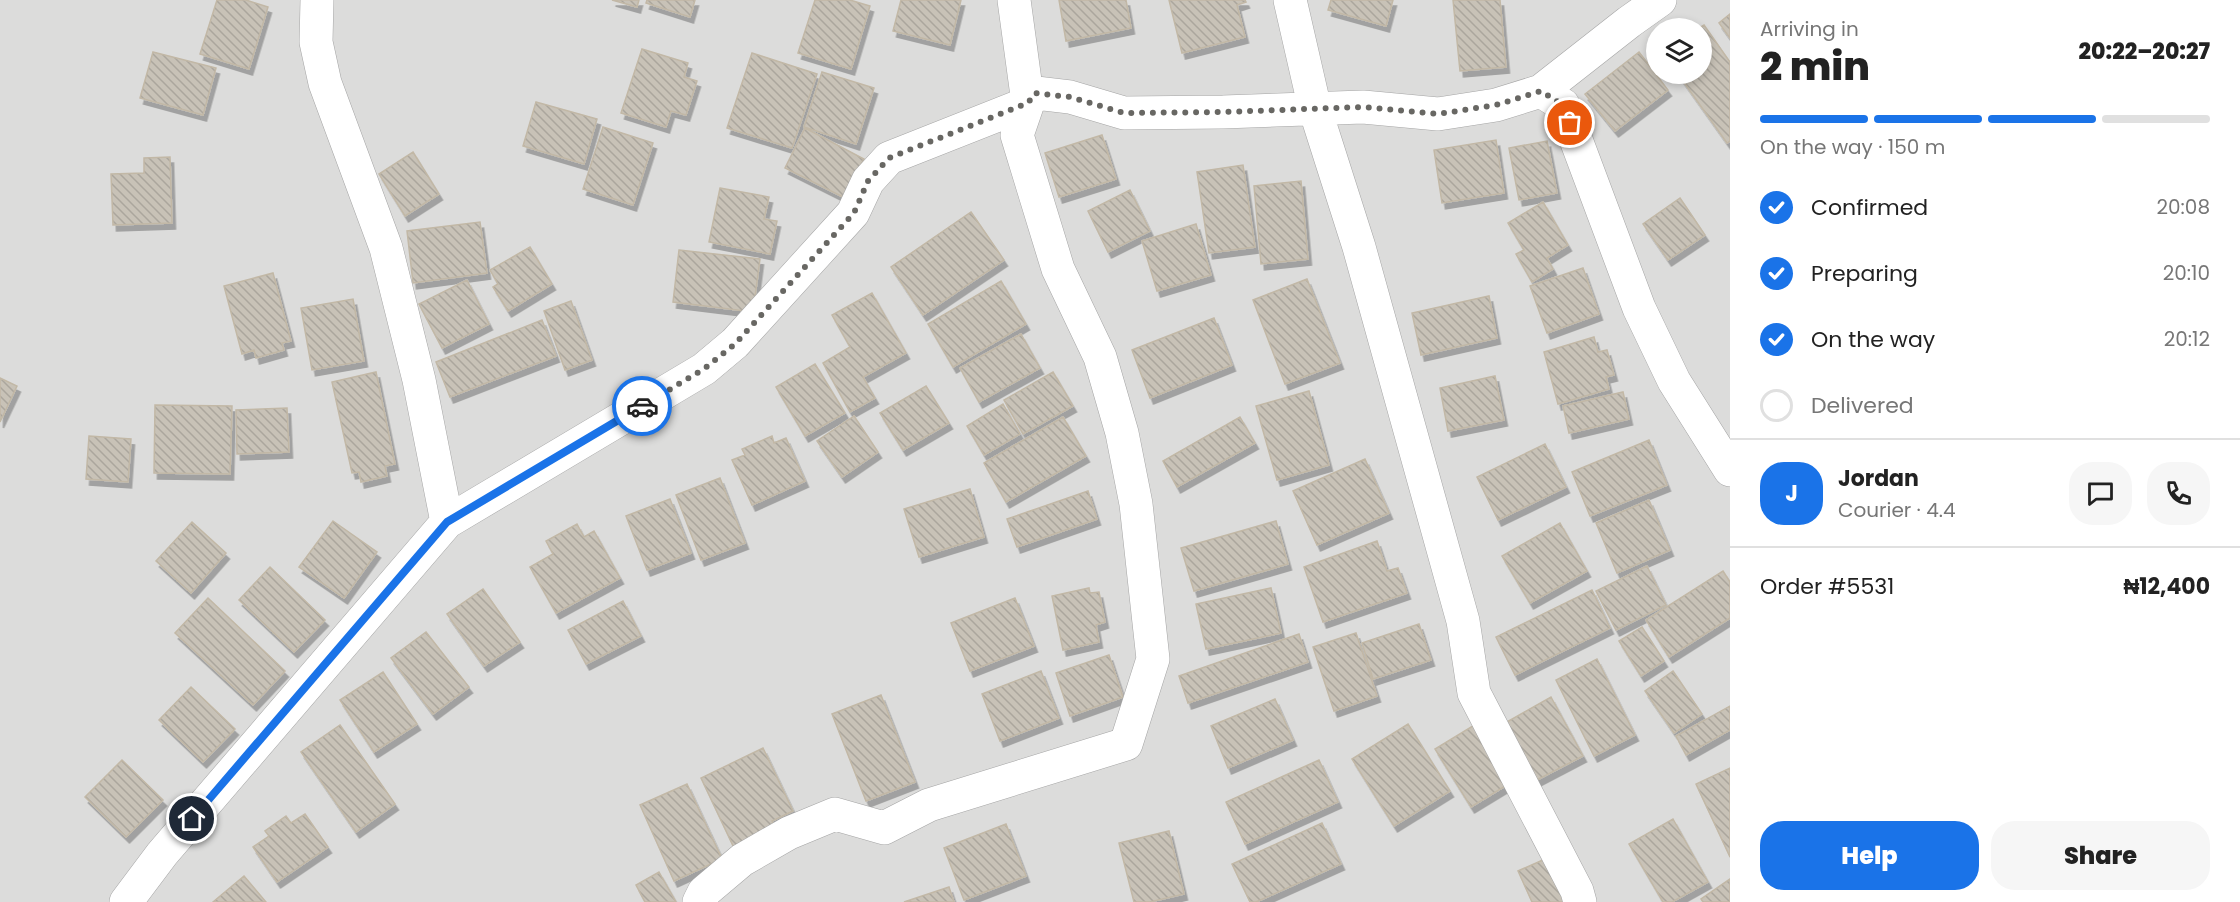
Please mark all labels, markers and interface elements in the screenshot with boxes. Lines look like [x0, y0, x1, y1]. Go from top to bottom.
text: Arriving in [1760, 15, 1859, 43]
map controls [1646, 18, 1712, 84]
button: layers [1646, 18, 1712, 84]
text: 20:22–20:27 [2079, 36, 2210, 67]
text: 2 min [1760, 39, 1870, 94]
pin [1544, 97, 1595, 148]
icon: bag [1553, 106, 1586, 139]
text: On the way · 150 m [1760, 133, 1945, 161]
icon: check [1760, 191, 1793, 224]
text: Confirmed [1811, 192, 1928, 223]
text: 20:08 [2157, 193, 2210, 221]
icon: check [1760, 257, 1793, 290]
text: Preparing [1811, 258, 1918, 289]
text: 20:10 [2163, 259, 2210, 287]
icon: check [1760, 323, 1793, 356]
text: On the way [1811, 324, 1935, 355]
text: 20:12 [2164, 325, 2210, 353]
courier [612, 376, 672, 436]
icon: car [626, 390, 659, 423]
text: Delivered [1811, 390, 1914, 421]
button: chat [2069, 462, 2132, 525]
button: phone [2147, 462, 2210, 525]
text: Jordan [1838, 463, 1919, 494]
text: J [1785, 478, 1798, 509]
text: Courier · 4.4 [1838, 496, 1956, 524]
text: Order #5531 [1760, 571, 1894, 602]
text: ₦12,400 [2123, 571, 2210, 602]
pin [166, 793, 217, 844]
icon: home [175, 802, 208, 835]
button: Help [1760, 821, 1979, 890]
button: Share [1991, 821, 2210, 890]

